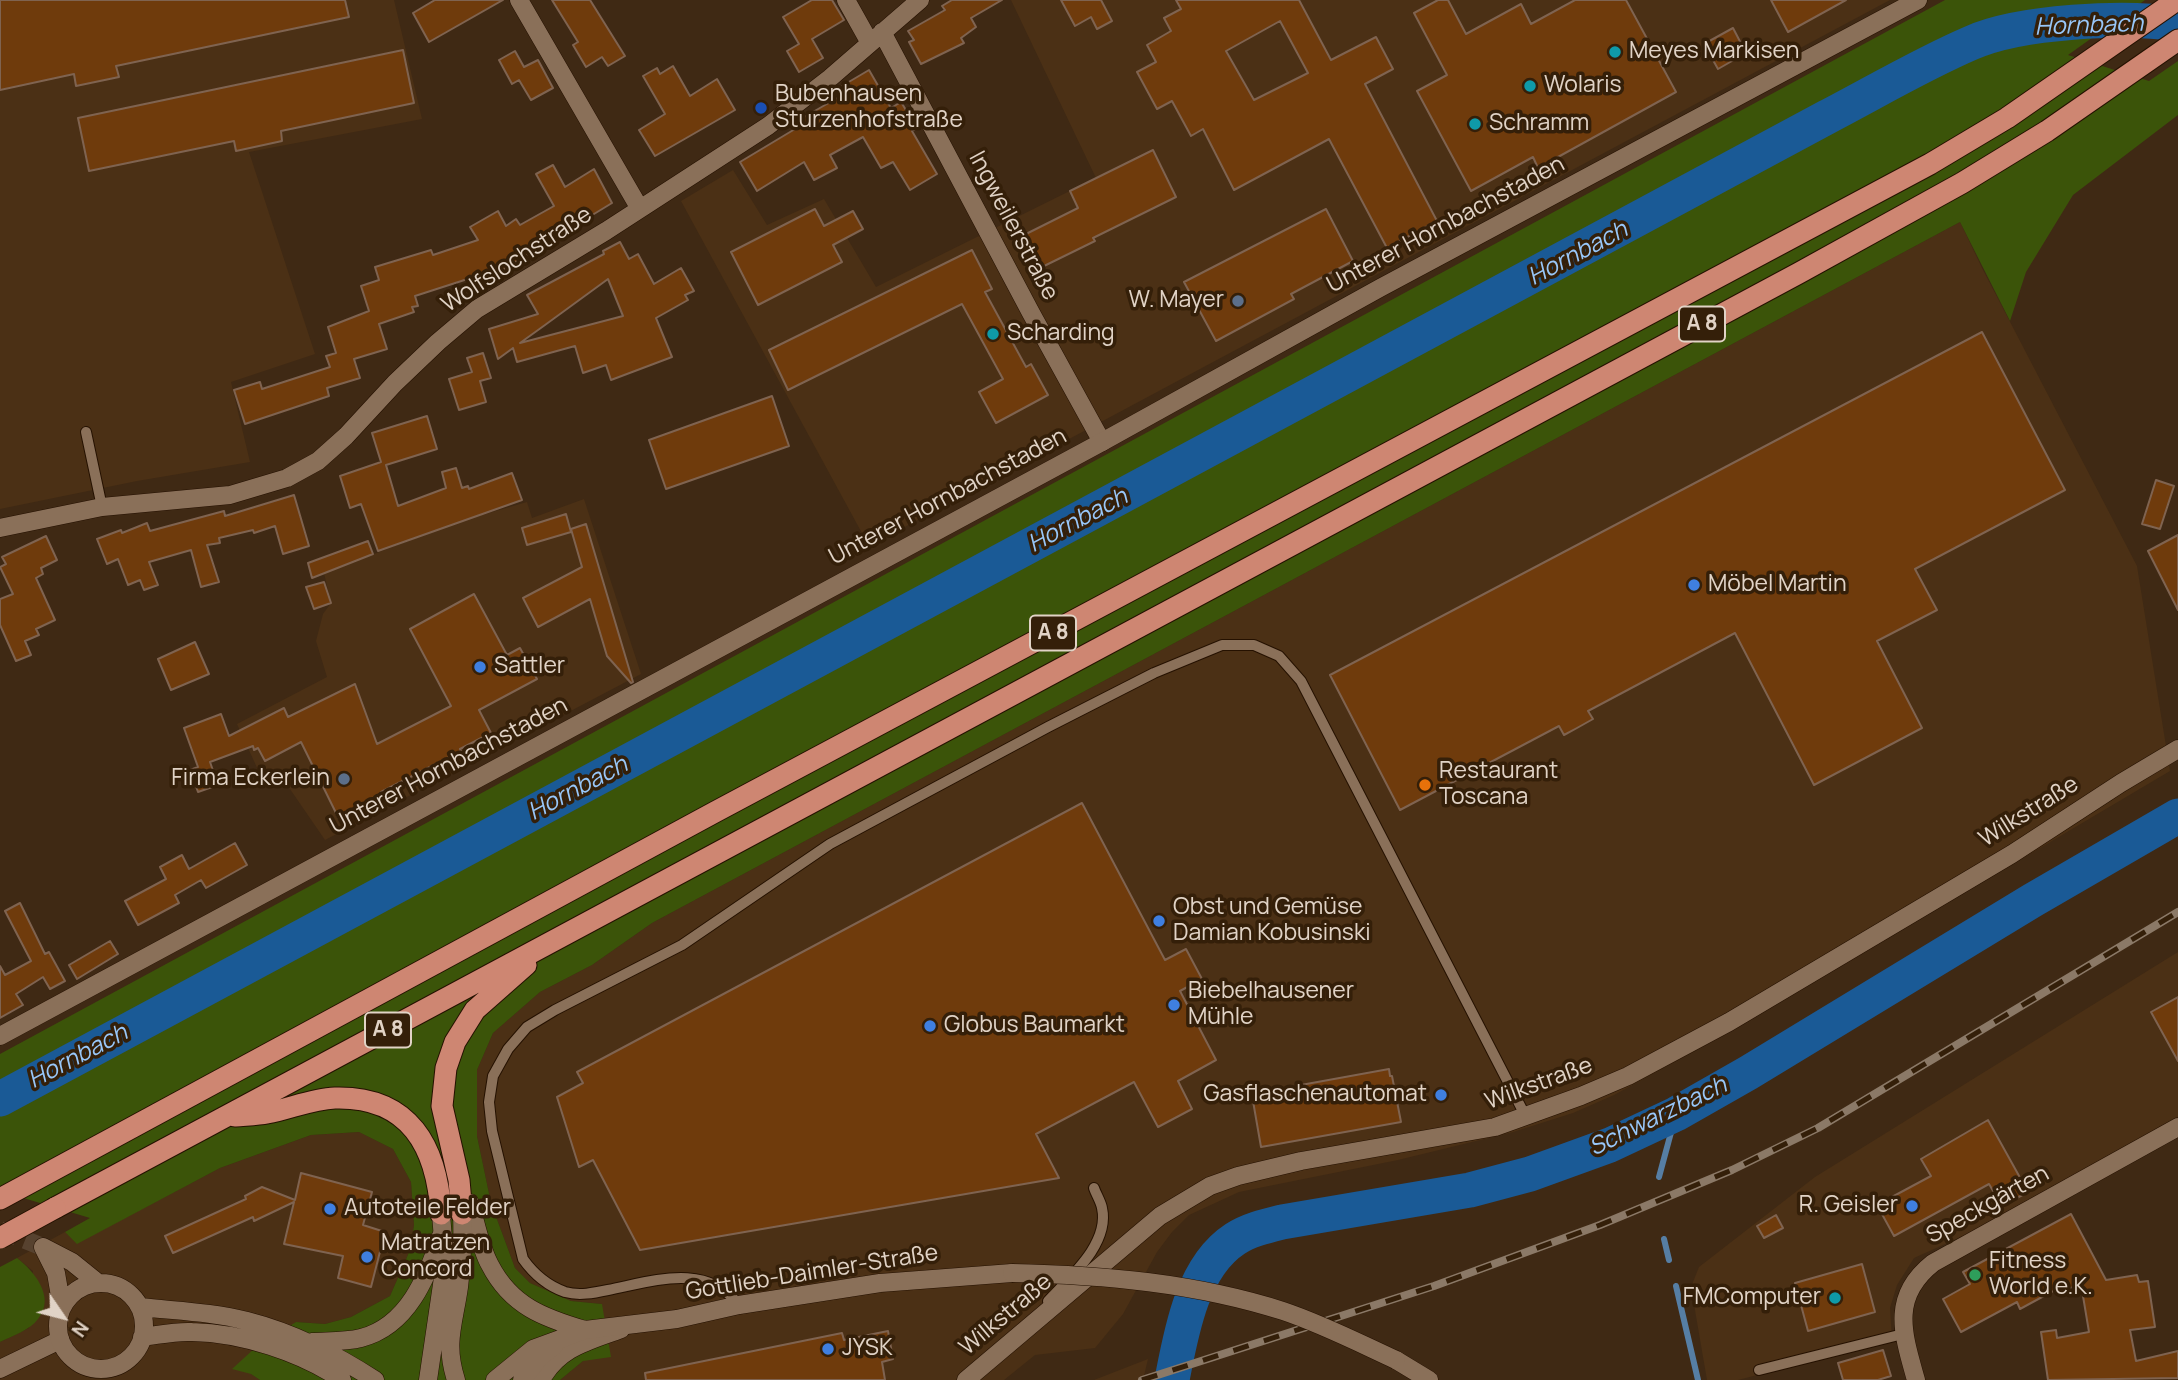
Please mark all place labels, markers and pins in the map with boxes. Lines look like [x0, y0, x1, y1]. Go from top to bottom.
place label: Meyes Markisen [1629, 38, 1799, 66]
marker: Meyes Markisen [1607, 44, 1623, 60]
place label: Wolaris [1544, 72, 1622, 100]
marker: Wolaris [1522, 78, 1538, 94]
place label: Bubenhausen Sturzenhofstraße [775, 81, 963, 135]
marker: Bubenhausen Sturzenhofstraße [753, 100, 769, 116]
place label: Schramm [1489, 110, 1589, 138]
marker: Schramm [1467, 116, 1483, 132]
place label: W. Mayer [1129, 287, 1224, 315]
marker: W. Mayer [1230, 293, 1246, 309]
place label: Scharding [1007, 320, 1115, 348]
marker: Scharding [985, 326, 1001, 342]
place label: Möbel Martin [1708, 571, 1847, 599]
marker: Möbel Martin [1686, 577, 1702, 593]
place label: Sattler [494, 653, 565, 681]
marker: Sattler [472, 659, 488, 675]
place label: Restaurant Toscana [1439, 758, 1558, 812]
place label: Firma Eckerlein [171, 765, 330, 793]
marker: Firma Eckerlein [336, 771, 352, 787]
marker: Restaurant Toscana [1417, 777, 1433, 793]
place label: Obst und Gemüse Damian Kobusinski [1173, 894, 1371, 948]
marker: Obst und Gemüse Damian Kobusinski [1151, 913, 1167, 929]
place label: Biebelhausener Mühle [1188, 978, 1354, 1032]
marker: Biebelhausener Mühle [1166, 997, 1182, 1013]
place label: Globus Baumarkt [944, 1012, 1125, 1040]
marker: Globus Baumarkt [922, 1018, 938, 1034]
place label: Gasflaschenautomat [1203, 1081, 1427, 1109]
marker: Gasflaschenautomat [1433, 1087, 1449, 1103]
place label: R. Geisler [1799, 1192, 1898, 1220]
place label: Autoteile Felder [344, 1195, 511, 1223]
marker: R. Geisler [1904, 1198, 1920, 1214]
marker: Autoteile Felder [322, 1201, 338, 1217]
place label: Matratzen Concord [381, 1230, 490, 1284]
place label: Fitness World e.K. [1989, 1248, 2093, 1302]
marker: Matratzen Concord [359, 1249, 375, 1265]
marker: Fitness World e.K. [1967, 1267, 1983, 1283]
place label: FMComputer [1683, 1284, 1821, 1312]
marker: FMComputer [1827, 1290, 1843, 1306]
place label: JYSK [842, 1335, 893, 1363]
marker: JYSK [820, 1341, 836, 1357]

